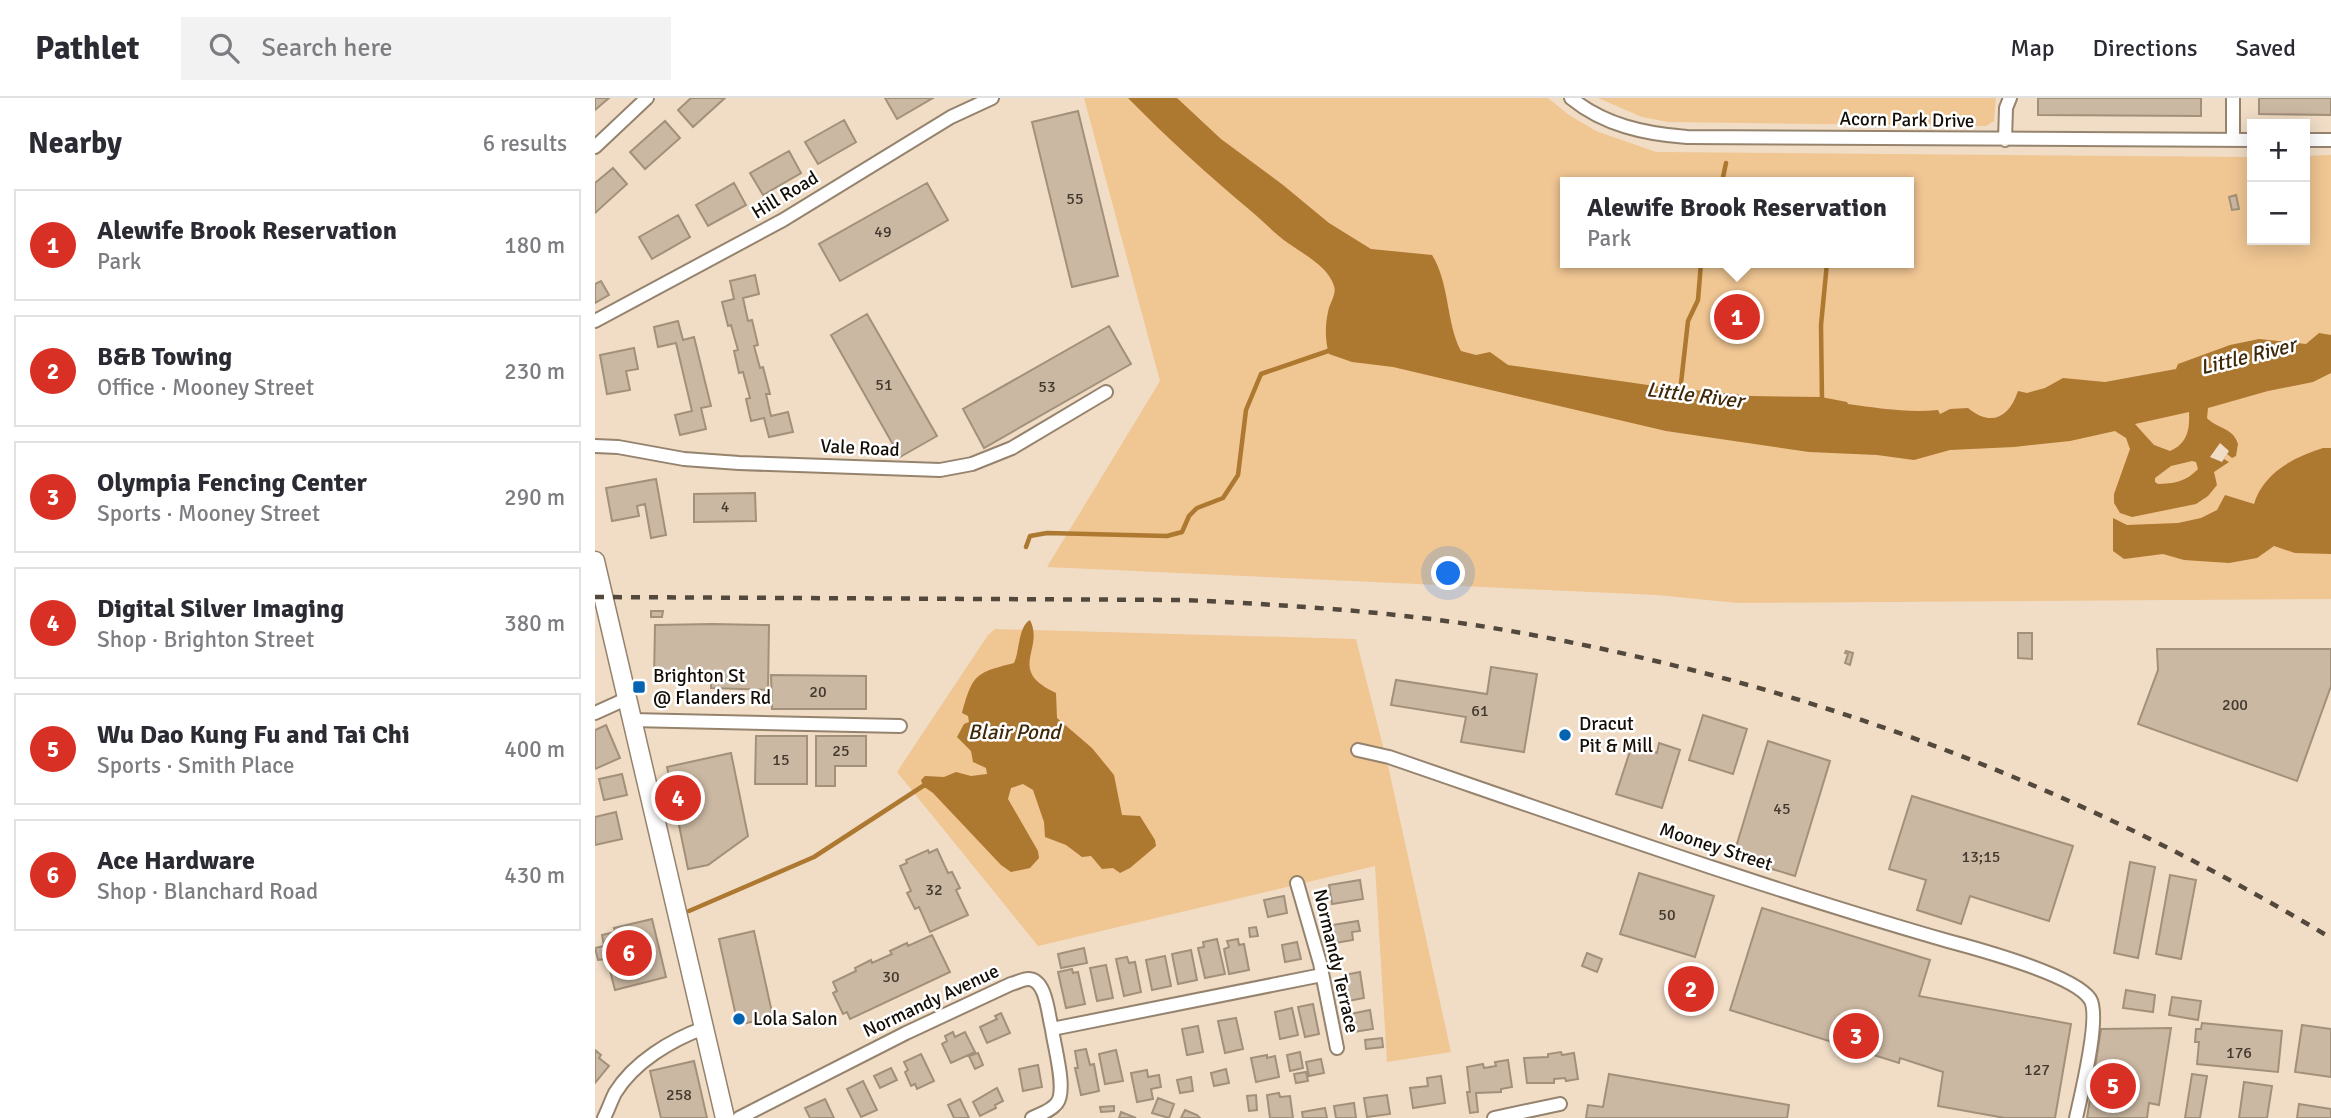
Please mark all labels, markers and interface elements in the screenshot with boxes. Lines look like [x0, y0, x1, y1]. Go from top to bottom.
search box [181, 17, 671, 80]
text: Pathlet [35, 28, 139, 69]
icon: search [205, 29, 243, 67]
text: Search here [261, 32, 393, 64]
text: Map [2010, 33, 2055, 63]
text: Directions [2093, 33, 2198, 63]
text: Saved [2236, 33, 2296, 63]
street label: Acorn Park Drive [1839, 107, 1975, 133]
map controls [2247, 119, 2310, 245]
button: + [2247, 119, 2310, 182]
text: Nearby [28, 125, 122, 162]
text: 6 results [483, 129, 567, 158]
street label: Hill Road [747, 166, 823, 224]
popup [1560, 177, 1914, 268]
button: − [2247, 182, 2310, 245]
house number: 55 [1066, 189, 1084, 209]
text: Alewife Brook Reservation [1587, 192, 1887, 224]
text: Alewife Brook Reservation [97, 215, 397, 247]
house number: 49 [874, 222, 892, 242]
text: Park [1587, 224, 1631, 253]
text: 1 [47, 231, 59, 260]
text: 180 m [504, 231, 565, 260]
text: Park [97, 247, 141, 276]
pin: 1 [1714, 291, 1760, 343]
water label: Little River [2198, 331, 2302, 380]
text: B&B Towing [97, 341, 232, 373]
text: 2 [47, 357, 59, 386]
text: 230 m [504, 357, 565, 386]
text: Office · Mooney Street [97, 373, 314, 402]
house number: 51 [875, 375, 893, 395]
water label: Little River [1645, 376, 1748, 414]
house number: 53 [1038, 377, 1056, 397]
street label: Vale Road [820, 434, 900, 462]
text: Olympia Fencing Center [97, 467, 367, 499]
text: 3 [47, 483, 59, 512]
text: 290 m [504, 483, 565, 512]
house number: 4 [721, 497, 730, 517]
text: Sports · Mooney Street [97, 499, 320, 528]
your location [1431, 556, 1465, 590]
text: Digital Silver Imaging [97, 593, 344, 625]
text: 4 [47, 609, 59, 638]
text: 380 m [504, 609, 565, 638]
text: Shop · Brighton Street [97, 625, 314, 654]
place label: Brighton St @ Flanders Rd [653, 664, 771, 710]
marker: Brighton St @ Flanders Rd [631, 679, 647, 695]
house number: 20 [809, 682, 827, 702]
house number: 200 [2222, 695, 2248, 715]
house number: 61 [1471, 701, 1489, 721]
place label: Dracut Pit & Mill [1579, 712, 1653, 758]
text: Wu Dao Kung Fu and Tai Chi [97, 719, 410, 751]
water label: Blair Pond [968, 719, 1063, 745]
marker: Dracut Pit & Mill [1557, 727, 1573, 743]
text: 5 [47, 735, 59, 764]
text: 400 m [504, 735, 565, 764]
house number: 25 [832, 741, 850, 761]
house number: 15 [772, 750, 790, 770]
text: Sports · Smith Place [97, 751, 295, 780]
pin: 4 [655, 772, 701, 824]
house number: 45 [1773, 799, 1791, 819]
street label: Mooney Street [1657, 817, 1776, 877]
text: Ace Hardware [97, 845, 255, 877]
house number: 13;15 [1962, 847, 2000, 867]
text: 6 [47, 861, 59, 890]
text: 430 m [504, 861, 565, 890]
text: Shop · Blanchard Road [97, 877, 318, 906]
house number: 32 [925, 880, 943, 900]
street label: Normandy Terrace [1308, 887, 1364, 1035]
house number: 50 [1658, 905, 1676, 925]
pin: 6 [606, 927, 652, 979]
street label: Normandy Avenue [859, 959, 1003, 1043]
pin: 2 [1668, 963, 1714, 1015]
house number: 30 [882, 967, 900, 987]
place label: Lola Salon [753, 1007, 838, 1031]
pin: 3 [1833, 1010, 1879, 1062]
marker: Lola Salon [731, 1011, 747, 1027]
house number: 176 [2226, 1043, 2252, 1063]
house number: 127 [2024, 1060, 2050, 1080]
pin: 5 [2090, 1060, 2136, 1112]
house number: 258 [666, 1085, 692, 1105]

